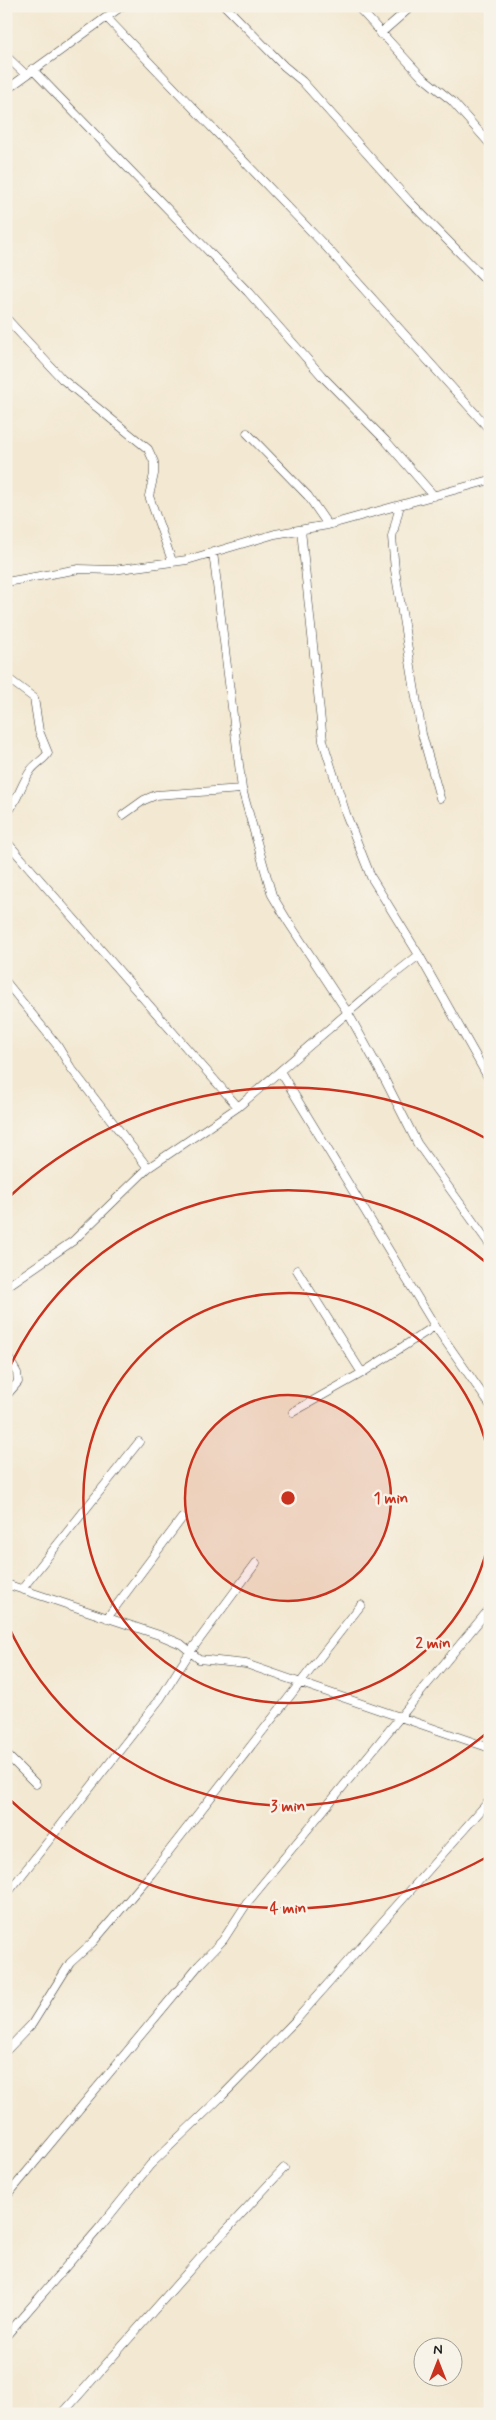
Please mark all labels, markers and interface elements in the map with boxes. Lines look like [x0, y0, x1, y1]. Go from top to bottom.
centre of rings [279, 1489, 297, 1507]
text: 1 min [374, 1489, 408, 1509]
text: 2 min [415, 1634, 451, 1654]
text: 3 min [271, 1797, 305, 1817]
text: 4 min [270, 1899, 306, 1919]
north arrow [414, 2338, 464, 2388]
text: N [433, 2341, 443, 2359]

